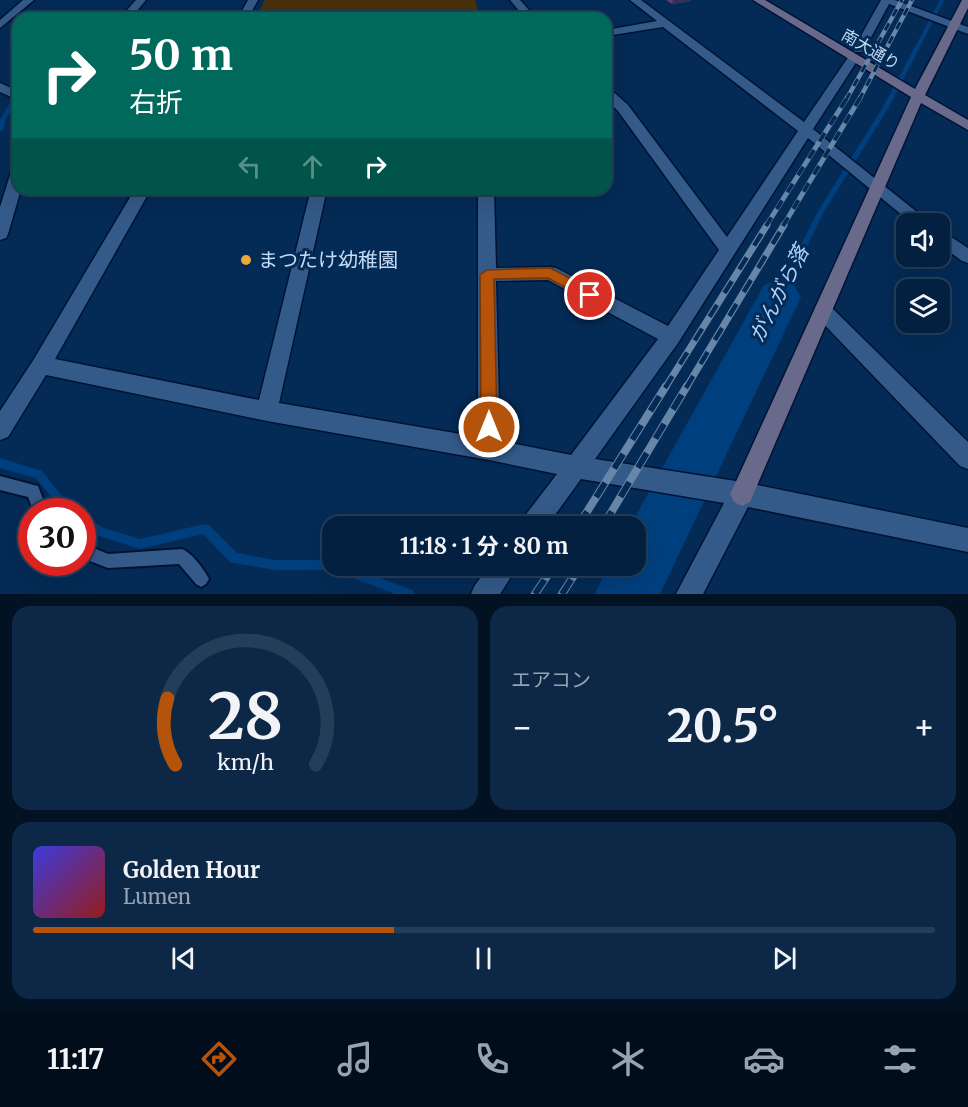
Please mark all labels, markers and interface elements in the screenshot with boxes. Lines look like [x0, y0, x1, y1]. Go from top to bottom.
street label: 南大通り [838, 24, 904, 74]
text: 50 m [129, 29, 233, 81]
icon: right [30, 36, 108, 114]
text: 右折 [129, 85, 183, 119]
icon: left [233, 150, 266, 183]
icon: ahead [296, 150, 329, 183]
icon: right [359, 150, 392, 183]
map controls [896, 213, 950, 333]
button: sound [896, 213, 950, 267]
water label: がんがら落 [743, 238, 816, 347]
place label: まつたけ幼稚園 [258, 247, 398, 272]
marker: まつたけ幼稚園 [239, 253, 253, 267]
pin [564, 269, 615, 320]
icon: arrive [573, 278, 606, 311]
button: layers [896, 279, 950, 333]
position arrow [457, 395, 521, 459]
speed limit sign: 30 [18, 498, 96, 576]
text: 11:18 · 1 分 · 80 m [400, 532, 568, 560]
text: エアコン [511, 667, 591, 692]
text: 28 [208, 678, 282, 756]
text: 20.5° [667, 698, 779, 754]
text: − [511, 707, 533, 748]
text: + [913, 707, 935, 748]
text: km/h [217, 749, 273, 776]
text: Golden Hour [123, 856, 260, 884]
text: Lumen [123, 884, 191, 909]
icon: previous [167, 942, 200, 975]
icon: pause [467, 942, 500, 975]
icon: next [768, 942, 801, 975]
icon: directions [198, 1038, 240, 1080]
icon: music [334, 1038, 376, 1080]
icon: phone [471, 1038, 513, 1080]
icon: climate [607, 1038, 649, 1080]
icon: car [743, 1038, 785, 1080]
icon: filters [879, 1038, 921, 1080]
text: 11:17 [47, 1042, 104, 1076]

